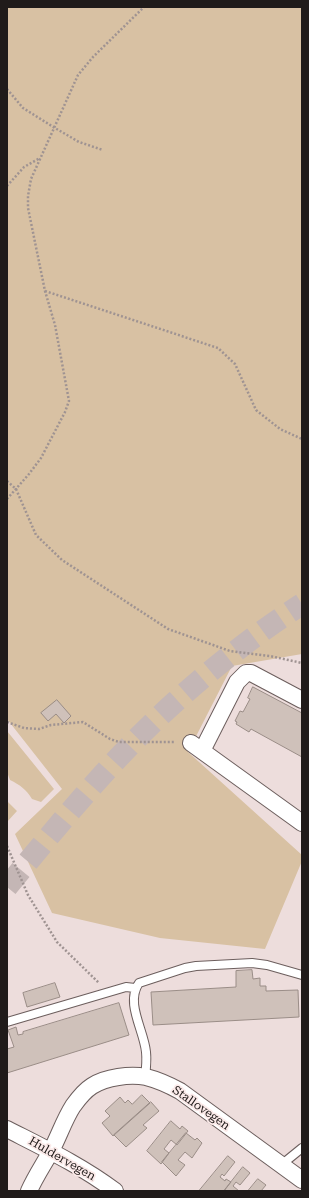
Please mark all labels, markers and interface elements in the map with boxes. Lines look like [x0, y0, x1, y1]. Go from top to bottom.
street label: Stallovegen [169, 1083, 233, 1133]
street label: Huldervegen [26, 1134, 98, 1184]

